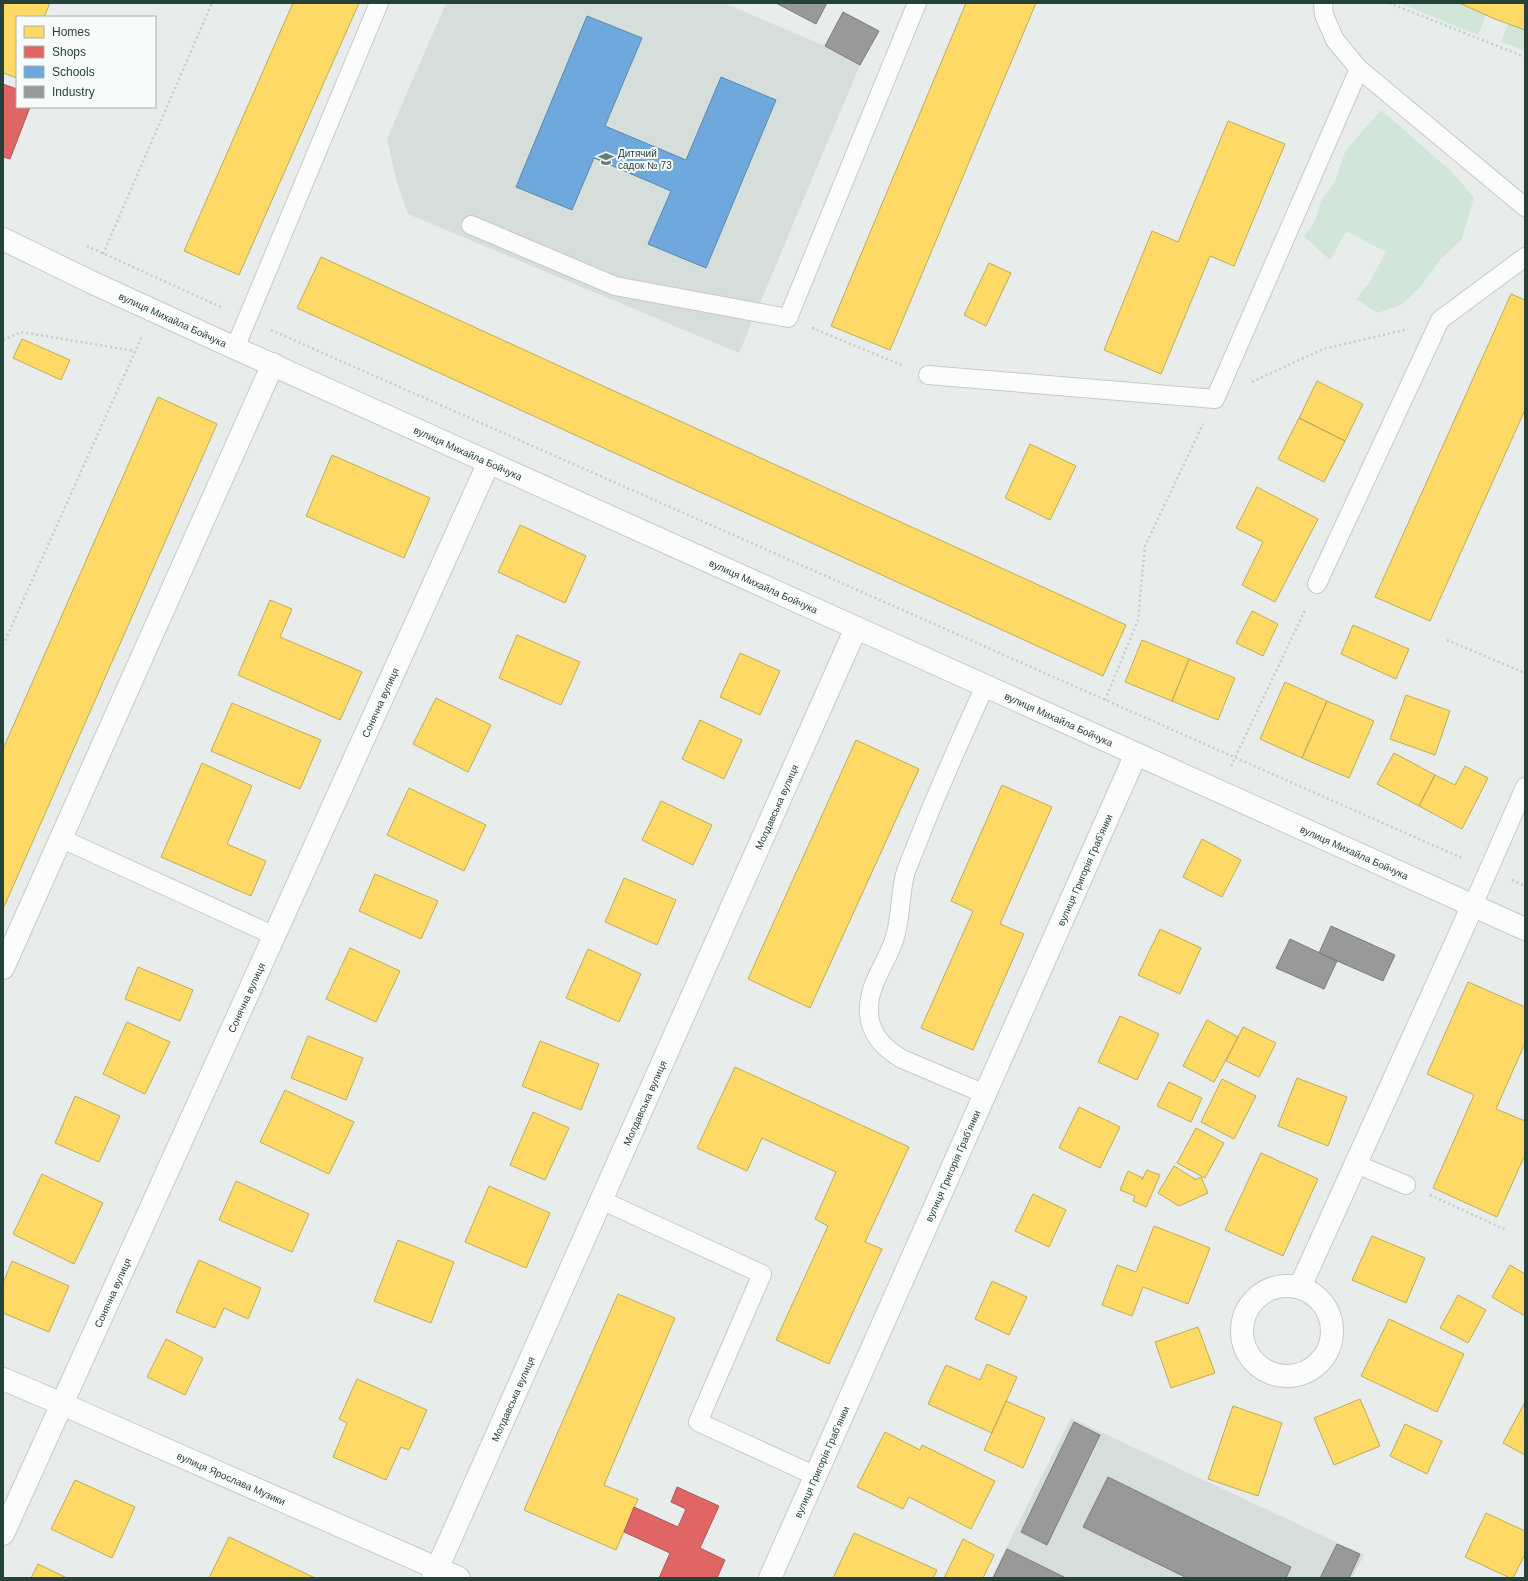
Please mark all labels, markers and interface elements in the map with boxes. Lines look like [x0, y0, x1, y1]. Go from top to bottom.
legend [16, 16, 156, 108]
text: Homes [52, 25, 90, 39]
text: Shops [52, 45, 86, 59]
text: Schools [52, 65, 95, 79]
text: Industry [52, 85, 95, 99]
place label: Дитячий садок № 73 [618, 148, 672, 171]
school or university icon: Дитячий садок № 73 [597, 150, 615, 168]
street label: вулиця Михайла Бойчука [117, 290, 229, 349]
street label: вулиця Михайла Бойчука [412, 424, 524, 482]
street label: вулиця Михайла Бойчука [708, 557, 820, 615]
street label: Сонячна вулиця [359, 666, 401, 739]
street label: вулиця Михайла Бойчука [1003, 690, 1115, 748]
street label: Молдавська вулиця [753, 763, 800, 851]
street label: вулиця Григорія Грабʼянки [1055, 812, 1115, 928]
street label: вулиця Михайла Бойчука [1299, 823, 1411, 881]
street label: Сонячна вулиця [226, 961, 267, 1034]
street label: Молдавська вулиця [621, 1059, 668, 1147]
street label: вулиця Григорія Грабʼянки [923, 1108, 983, 1224]
street label: Сонячна вулиця [92, 1256, 133, 1329]
street label: Молдавська вулиця [489, 1355, 536, 1443]
street label: вулиця Григорія Грабʼянки [792, 1404, 852, 1520]
street label: вулиця Ярослава Музики [176, 1450, 287, 1507]

